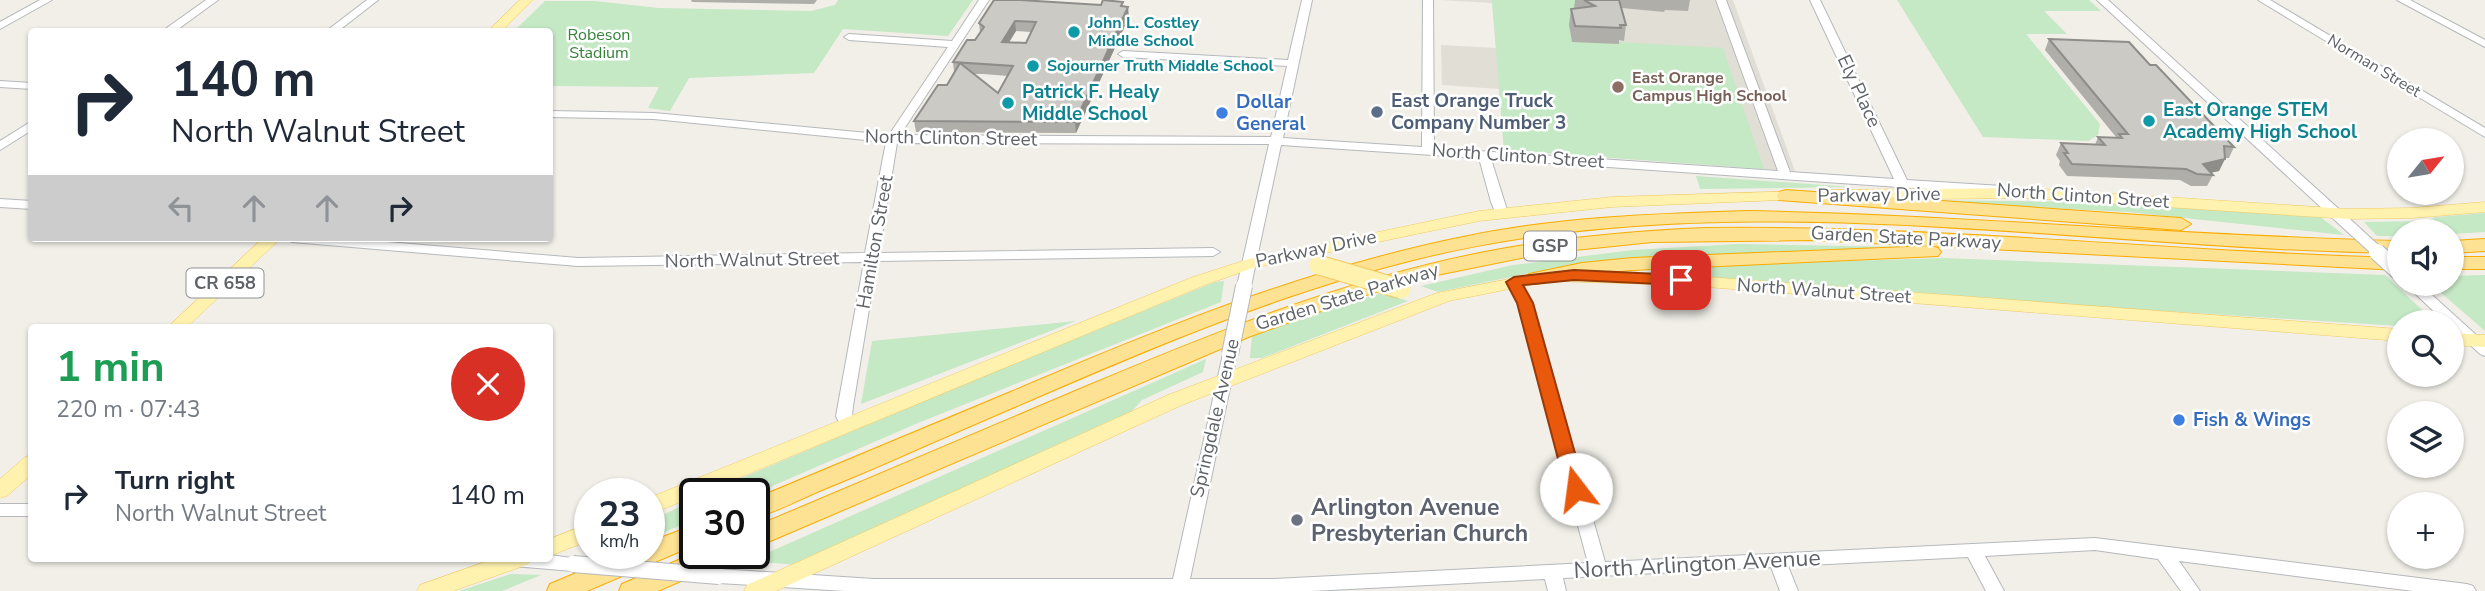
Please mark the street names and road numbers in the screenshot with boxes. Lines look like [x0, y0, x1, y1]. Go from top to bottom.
street label: Norman Street [2323, 29, 2425, 103]
street label: Ely Place [1831, 50, 1887, 132]
street label: North Clinton Street [865, 123, 1038, 153]
street label: North Clinton Street [1431, 137, 1605, 175]
street label: Hamilton Street [850, 173, 900, 311]
street label: North Clinton Street [1996, 177, 2170, 215]
street label: Parkway Drive [1817, 181, 1941, 209]
street label: Garden State Parkway [1810, 220, 2002, 256]
street label: Parkway Drive [1253, 223, 1379, 275]
road number: GSP [1524, 232, 1576, 260]
street label: North Walnut Street [664, 245, 840, 275]
street label: Garden State Parkway [1252, 257, 1442, 337]
road number: CR 658 [187, 268, 264, 298]
street label: North Walnut Street [1736, 272, 1912, 310]
street label: Springdale Avenue [1184, 336, 1246, 500]
street label: North Arlington Avenue [1573, 542, 1821, 586]

